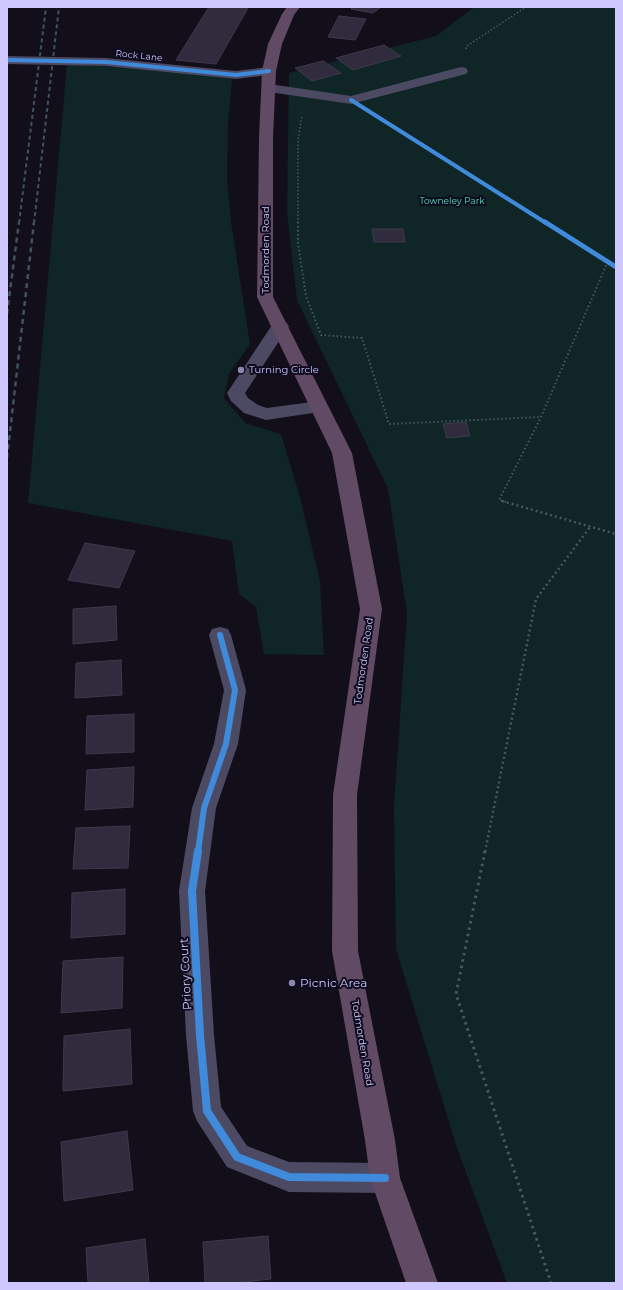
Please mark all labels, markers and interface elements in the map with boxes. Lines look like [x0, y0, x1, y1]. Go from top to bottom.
street label: Rock Lane [115, 48, 163, 64]
park label: Towneley Park [419, 196, 485, 206]
street label: Todmorden Road [260, 206, 272, 294]
place label: Turning Circle [249, 364, 319, 376]
marker: Turning Circle [236, 365, 246, 375]
street label: Todmorden Road [352, 617, 376, 705]
street label: Priory Court [177, 938, 195, 1010]
place label: Picnic Area [300, 976, 367, 990]
marker: Picnic Area [287, 978, 297, 988]
street label: Todmorden Road [349, 999, 375, 1087]

